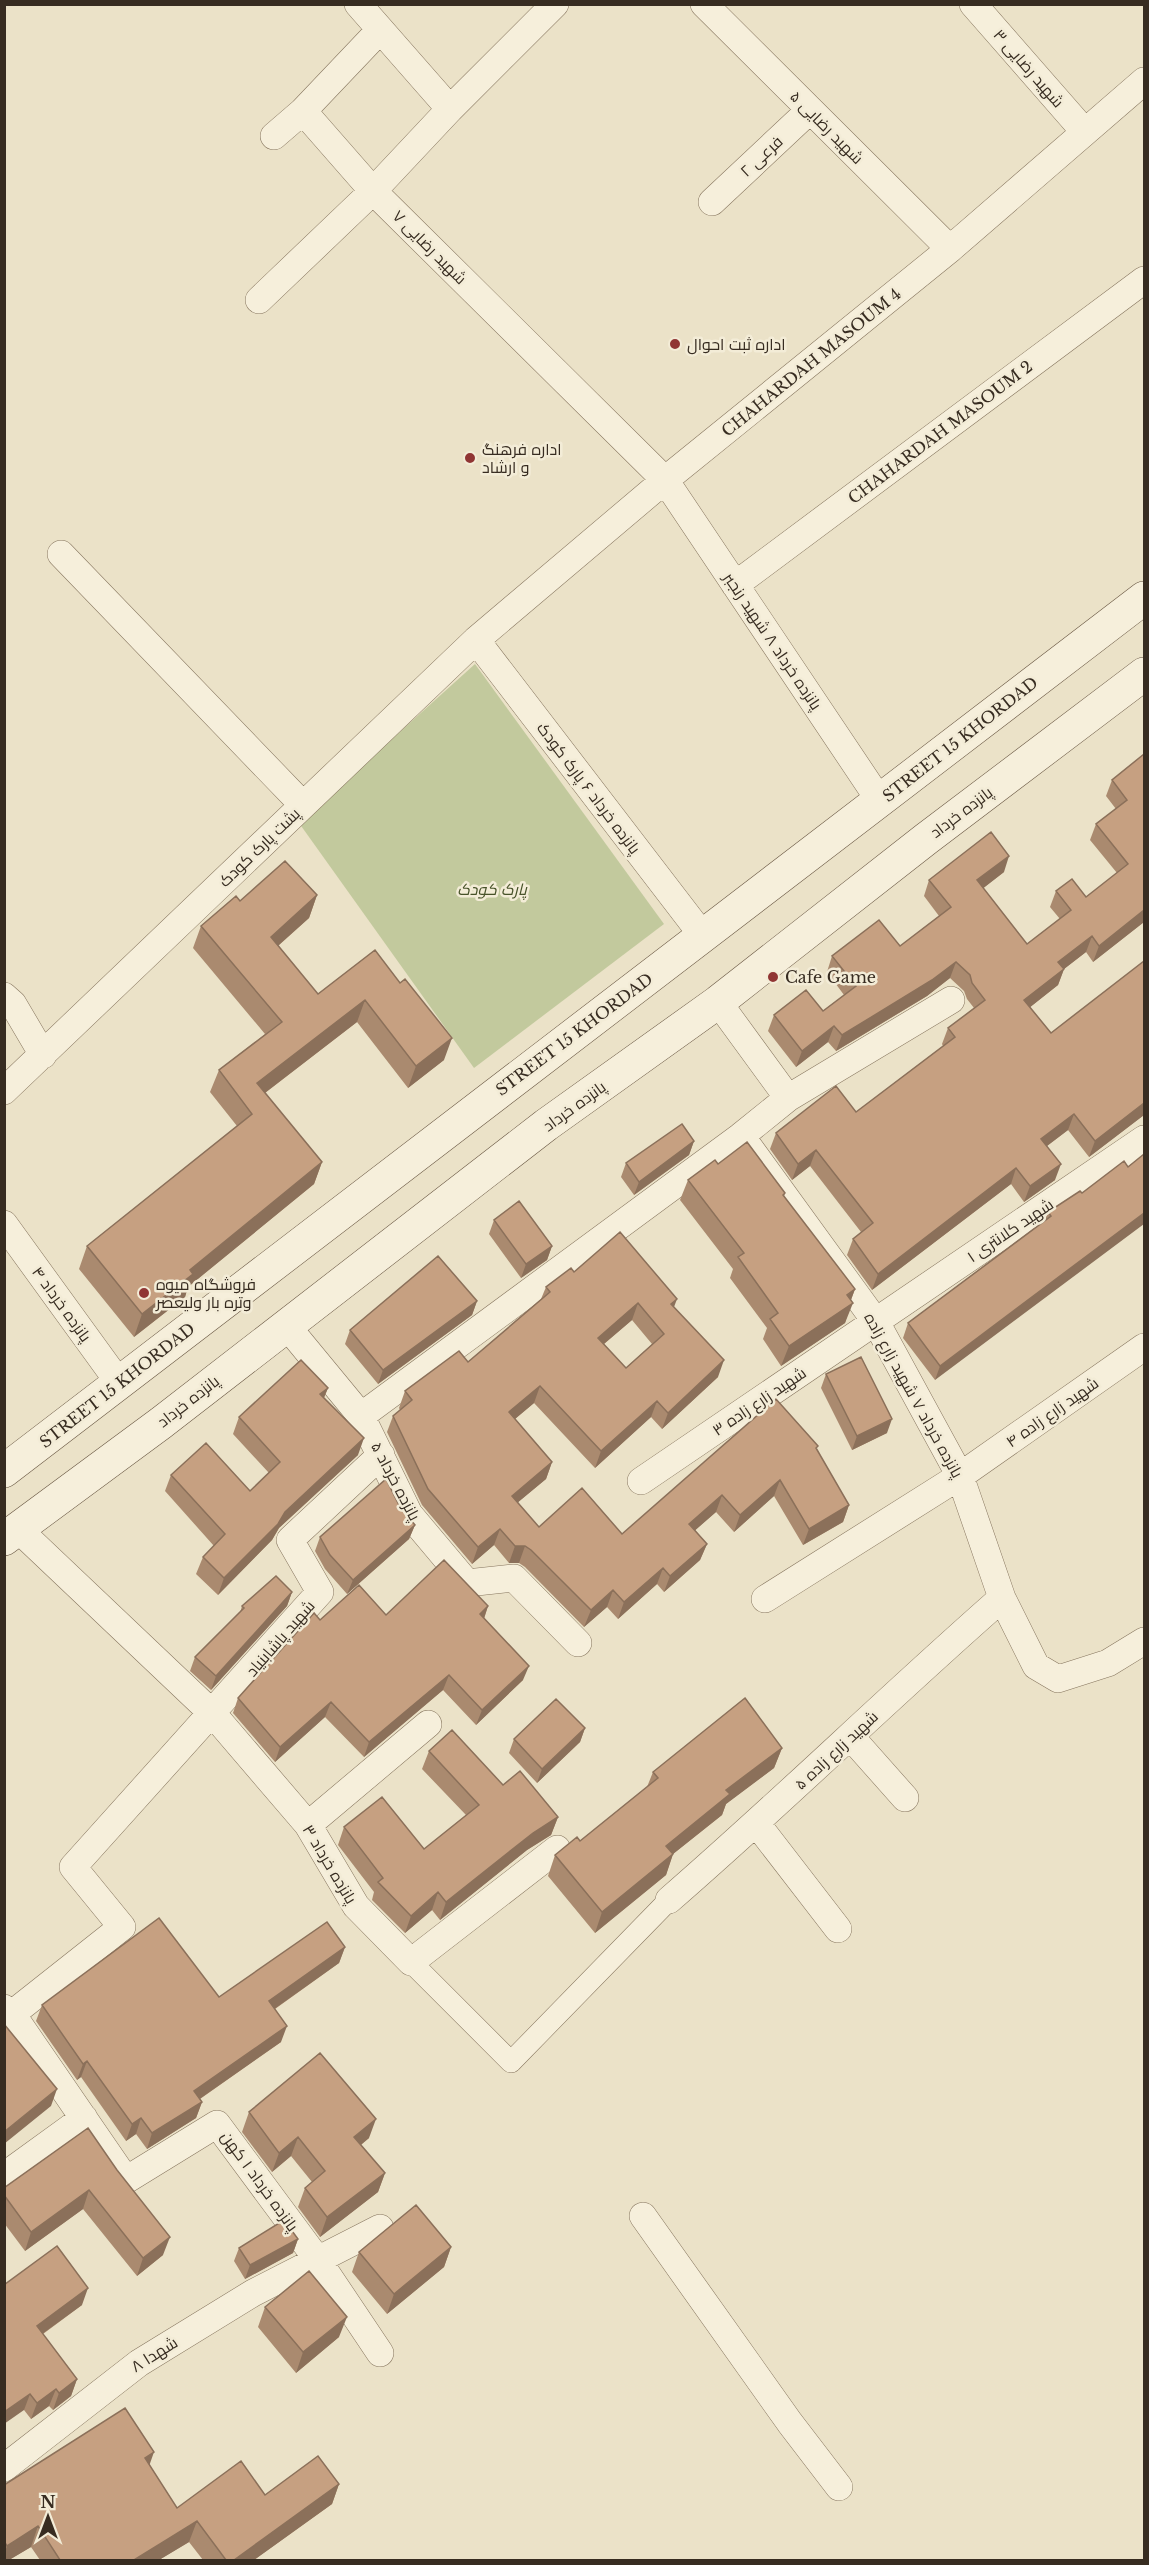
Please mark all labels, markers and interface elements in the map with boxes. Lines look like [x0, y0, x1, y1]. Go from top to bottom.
street label: شهید رضایی ۳ [989, 25, 1069, 112]
street label: شهید رضایی ۵ [785, 86, 868, 169]
street label: فرعی ۲ [735, 131, 787, 181]
street label: شهید رضایی ۷ [388, 206, 471, 289]
street label: CHAHARDAH MASOUM 4 [717, 283, 905, 441]
place label: اداره ثبت احوال [687, 334, 786, 355]
marker: اداره ثبت احوال [668, 337, 682, 351]
street label: CHAHARDAH MASOUM 2 [844, 356, 1036, 508]
place label: اداره فرهنگ و ارشاد [482, 439, 562, 477]
marker: اداره فرهنگ و ارشاد [463, 451, 477, 465]
street label: پانزده خرداد ۸ شهید رنجبر [717, 568, 827, 715]
street label: STREET 15 KHORDAD [878, 672, 1042, 806]
street label: پانزده خرداد ۶ پارک کودک [531, 718, 646, 860]
street label: پانزده خرداد [926, 782, 998, 844]
street label: پشت پارک کودک [214, 803, 306, 892]
park label: پارک کودک [457, 879, 528, 900]
place label: Cafe Game [785, 967, 876, 987]
street label: STREET 15 KHORDAD [492, 968, 656, 1100]
marker: Cafe Game [766, 970, 780, 984]
street label: پانزده خرداد [539, 1076, 611, 1137]
street label: شهید کلانتری ۱ [963, 1194, 1058, 1267]
street label: پانزده خرداد ۴ [26, 1262, 96, 1347]
place label: فروشگاه میوه وتره بار ولیعصر [155, 1274, 256, 1312]
marker: فروشگاه میوه وتره بار ولیعصر [137, 1286, 151, 1300]
street label: پانزده خرداد ۷ شهید زارع زاده [858, 1309, 968, 1483]
street label: STREET 15 KHORDAD [35, 1318, 199, 1452]
street label: شهید زارع زاده ۳ [708, 1362, 811, 1441]
street label: پانزده خرداد [153, 1370, 225, 1433]
street label: شهید زارع زاده ۴ [1002, 1373, 1103, 1453]
street label: پانزده خرداد ۵ [365, 1438, 425, 1525]
street label: شهید پاشابنیاد [241, 1596, 320, 1682]
street label: شهید زارع زاده ۵ [790, 1706, 883, 1795]
street label: پانزده خرداد ۳ [297, 1821, 362, 1909]
street label: پانزده خرداد ۱ کهن [215, 2127, 304, 2237]
street label: شهدا ۸ [127, 2332, 182, 2377]
north arrow [18, 2487, 78, 2547]
text: N [40, 2492, 56, 2512]

